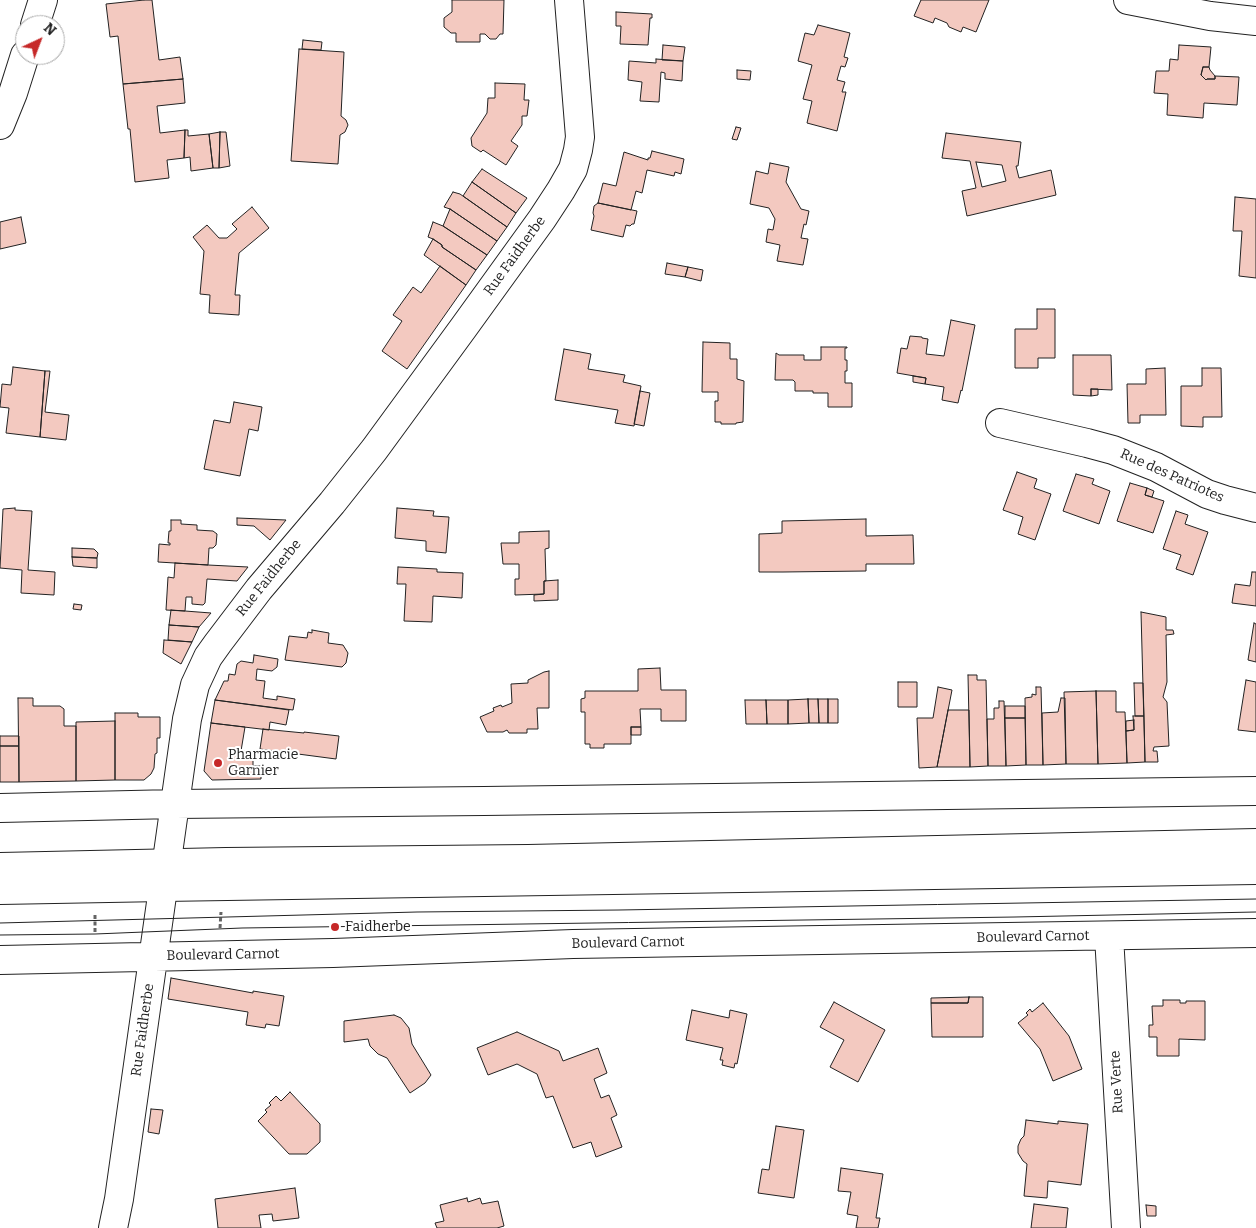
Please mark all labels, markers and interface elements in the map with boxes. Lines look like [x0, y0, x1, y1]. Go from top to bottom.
north arrow [15, 15, 65, 65]
text: N [40, 19, 60, 39]
street label: Rue Faidherbe [481, 213, 549, 299]
street label: Rue des Patriotes [1118, 446, 1226, 506]
street label: Rue Faidherbe [233, 536, 305, 620]
place label: Pharmacie Garnier [228, 747, 298, 780]
marker: Pharmacie Garnier [212, 757, 224, 769]
place label: Faidherbe [345, 919, 411, 935]
marker: Faidherbe [329, 921, 341, 933]
street label: Boulevard Carnot [976, 928, 1090, 946]
street label: Boulevard Carnot [571, 934, 685, 952]
street label: Boulevard Carnot [166, 946, 280, 964]
street label: Rue Faidherbe [128, 982, 158, 1078]
street label: Rue Verte [1107, 1050, 1127, 1114]

